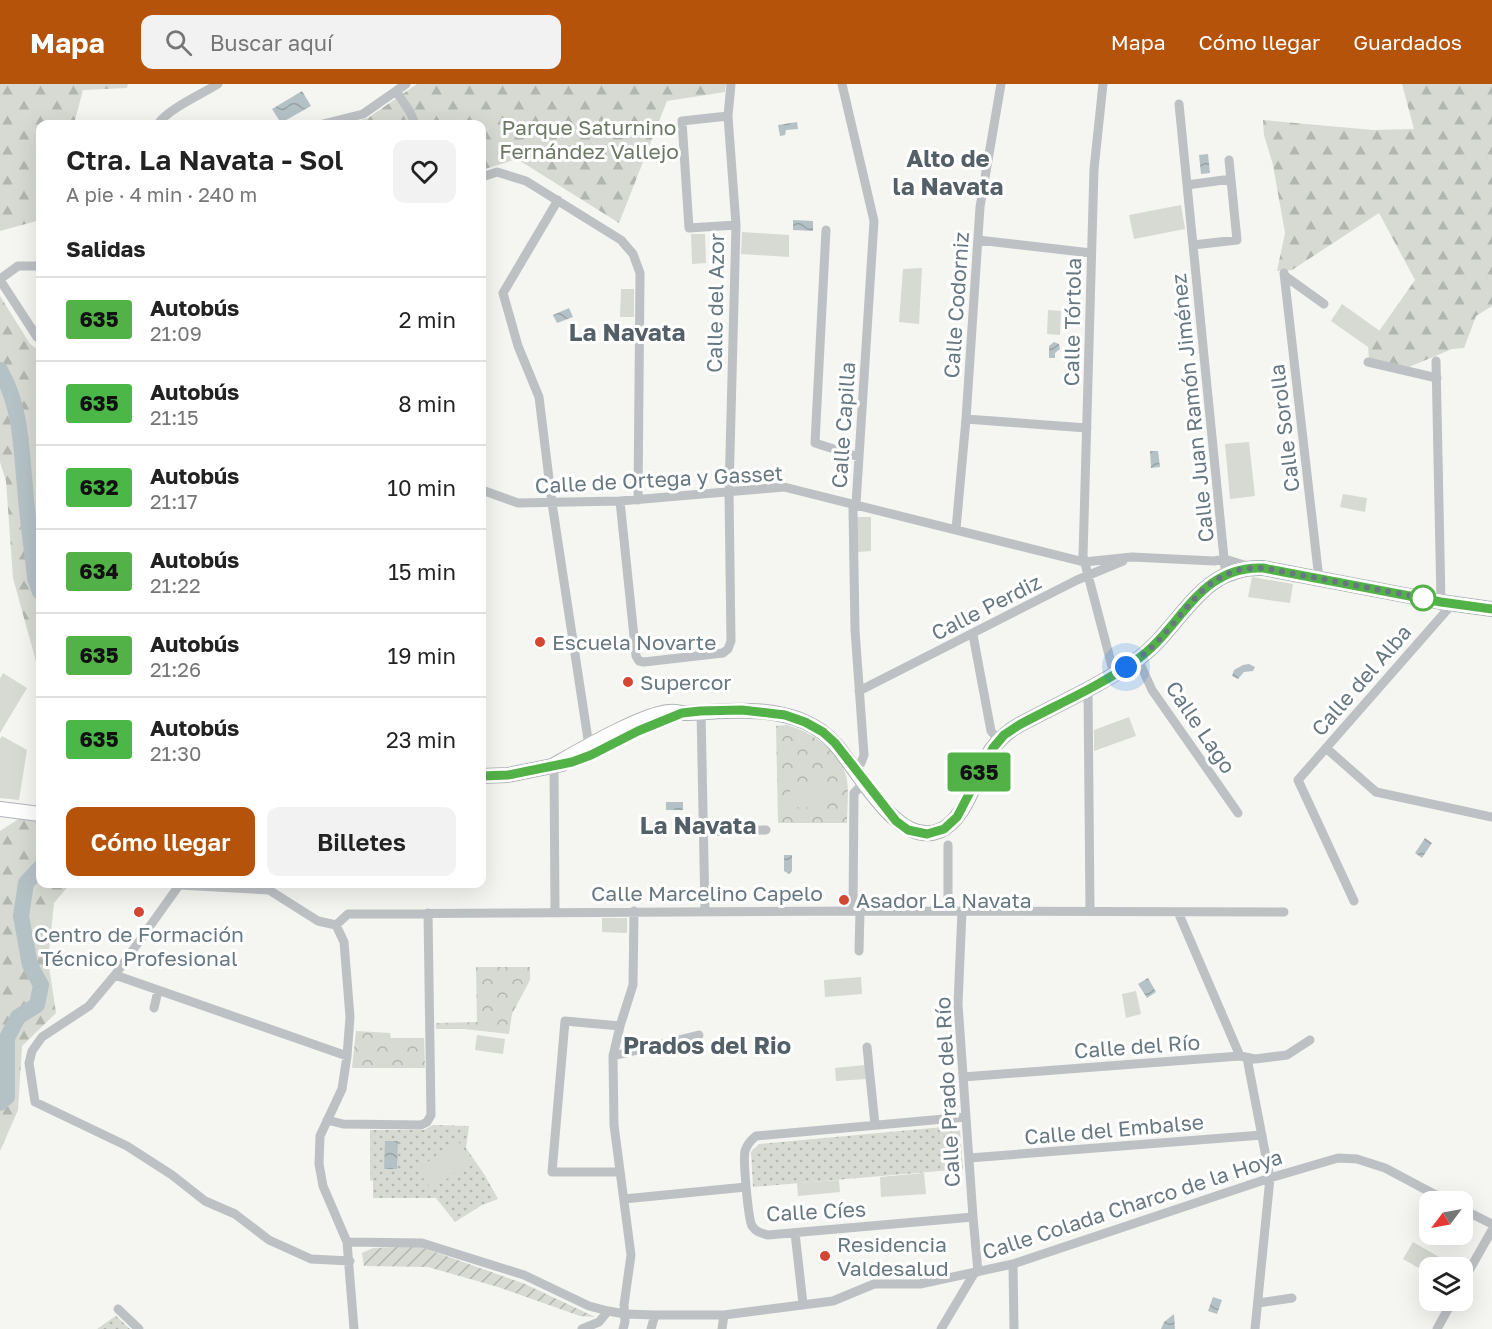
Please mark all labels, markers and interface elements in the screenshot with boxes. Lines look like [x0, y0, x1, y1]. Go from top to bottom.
search box [141, 15, 561, 69]
text: Mapa [30, 26, 105, 59]
icon: search [162, 26, 195, 59]
text: Buscar aquí [210, 29, 333, 56]
text: Mapa [1111, 29, 1166, 55]
text: Cómo llegar [1199, 29, 1320, 55]
text: Guardados [1353, 29, 1462, 55]
park label: Parque Saturnino Fernández Vallejo [499, 114, 679, 164]
button: heart [393, 140, 456, 203]
text: Ctra. La Navata - Sol [66, 143, 344, 176]
district label: Alto de la Navata [893, 143, 1003, 200]
text: A pie · 4 min · 240 m [66, 182, 257, 206]
street label: Calle Codorniz [938, 231, 974, 379]
street label: Calle del Azor [701, 233, 729, 373]
text: Salidas [66, 235, 146, 262]
street label: Calle Tórtola [1058, 257, 1086, 387]
street label: Calle Juan Ramón Jiménez [1165, 272, 1219, 544]
text: Autobús [150, 294, 239, 321]
text: 635 [80, 306, 118, 332]
text: 2 min [399, 306, 456, 333]
district label: La Navata [569, 317, 685, 346]
text: 21:09 [150, 321, 202, 345]
street label: Calle Capilla [826, 361, 860, 489]
street label: Calle Sorolla [1263, 363, 1305, 493]
text: Autobús [150, 378, 239, 405]
text: 635 [80, 390, 118, 416]
text: 8 min [398, 390, 456, 417]
text: 21:15 [150, 405, 199, 429]
street label: Calle de Ortega y Gasset [534, 460, 784, 498]
text: Autobús [150, 462, 239, 489]
text: 632 [80, 474, 118, 500]
text: 10 min [387, 474, 456, 501]
text: 21:17 [150, 489, 198, 513]
text: Autobús [150, 546, 239, 573]
text: 634 [79, 558, 119, 584]
text: 15 min [388, 558, 456, 585]
street label: Calle Perdiz [927, 568, 1045, 646]
text: 21:22 [150, 573, 201, 597]
unlabelled marker [1410, 585, 1436, 611]
street label: Calle del Alba [1306, 619, 1416, 741]
place label: Escuela Novarte [552, 629, 716, 655]
text: Autobús [150, 630, 239, 657]
marker: Escuela Novarte [533, 635, 547, 649]
text: 635 [80, 642, 118, 668]
text: 19 min [388, 642, 456, 669]
your location [1111, 652, 1141, 682]
text: 21:26 [150, 657, 201, 681]
place label: Supercor [640, 669, 731, 695]
marker: Supercor [621, 675, 635, 689]
street label: Calle Lago [1160, 676, 1242, 778]
text: Autobús [150, 714, 239, 741]
text: 635 [80, 726, 118, 752]
text: 23 min [386, 726, 456, 753]
text: 21:30 [150, 741, 201, 765]
line badge: 635 [944, 752, 1014, 792]
text: 635 [960, 759, 998, 785]
button: Cómo llegar [66, 807, 255, 876]
button: Billetes [267, 807, 456, 876]
district label: La Navata [640, 810, 756, 839]
street label: Calle Marcelino Capelo [591, 880, 823, 906]
place label: Asador La Navata [856, 887, 1032, 913]
marker: Asador La Navata [837, 893, 851, 907]
marker: Centro de Formación Técnico Profesional [132, 905, 146, 919]
place label: Centro de Formación Técnico Profesional [34, 921, 244, 971]
street label: Calle Prado del Río [929, 996, 965, 1188]
street label: Calle del Río [1073, 1029, 1201, 1063]
district label: Prados del Rio [623, 1030, 791, 1059]
street label: Calle del Embalse [1023, 1108, 1205, 1150]
street label: Calle Colada Charco de la Hoya [979, 1143, 1285, 1265]
north arrow [1419, 1191, 1473, 1245]
map controls [1419, 1191, 1473, 1311]
street label: Calle Cíes [765, 1195, 867, 1227]
place label: Residencia Valdesalud [837, 1231, 949, 1281]
marker: Residencia Valdesalud [818, 1249, 832, 1263]
button: layers [1419, 1257, 1473, 1311]

